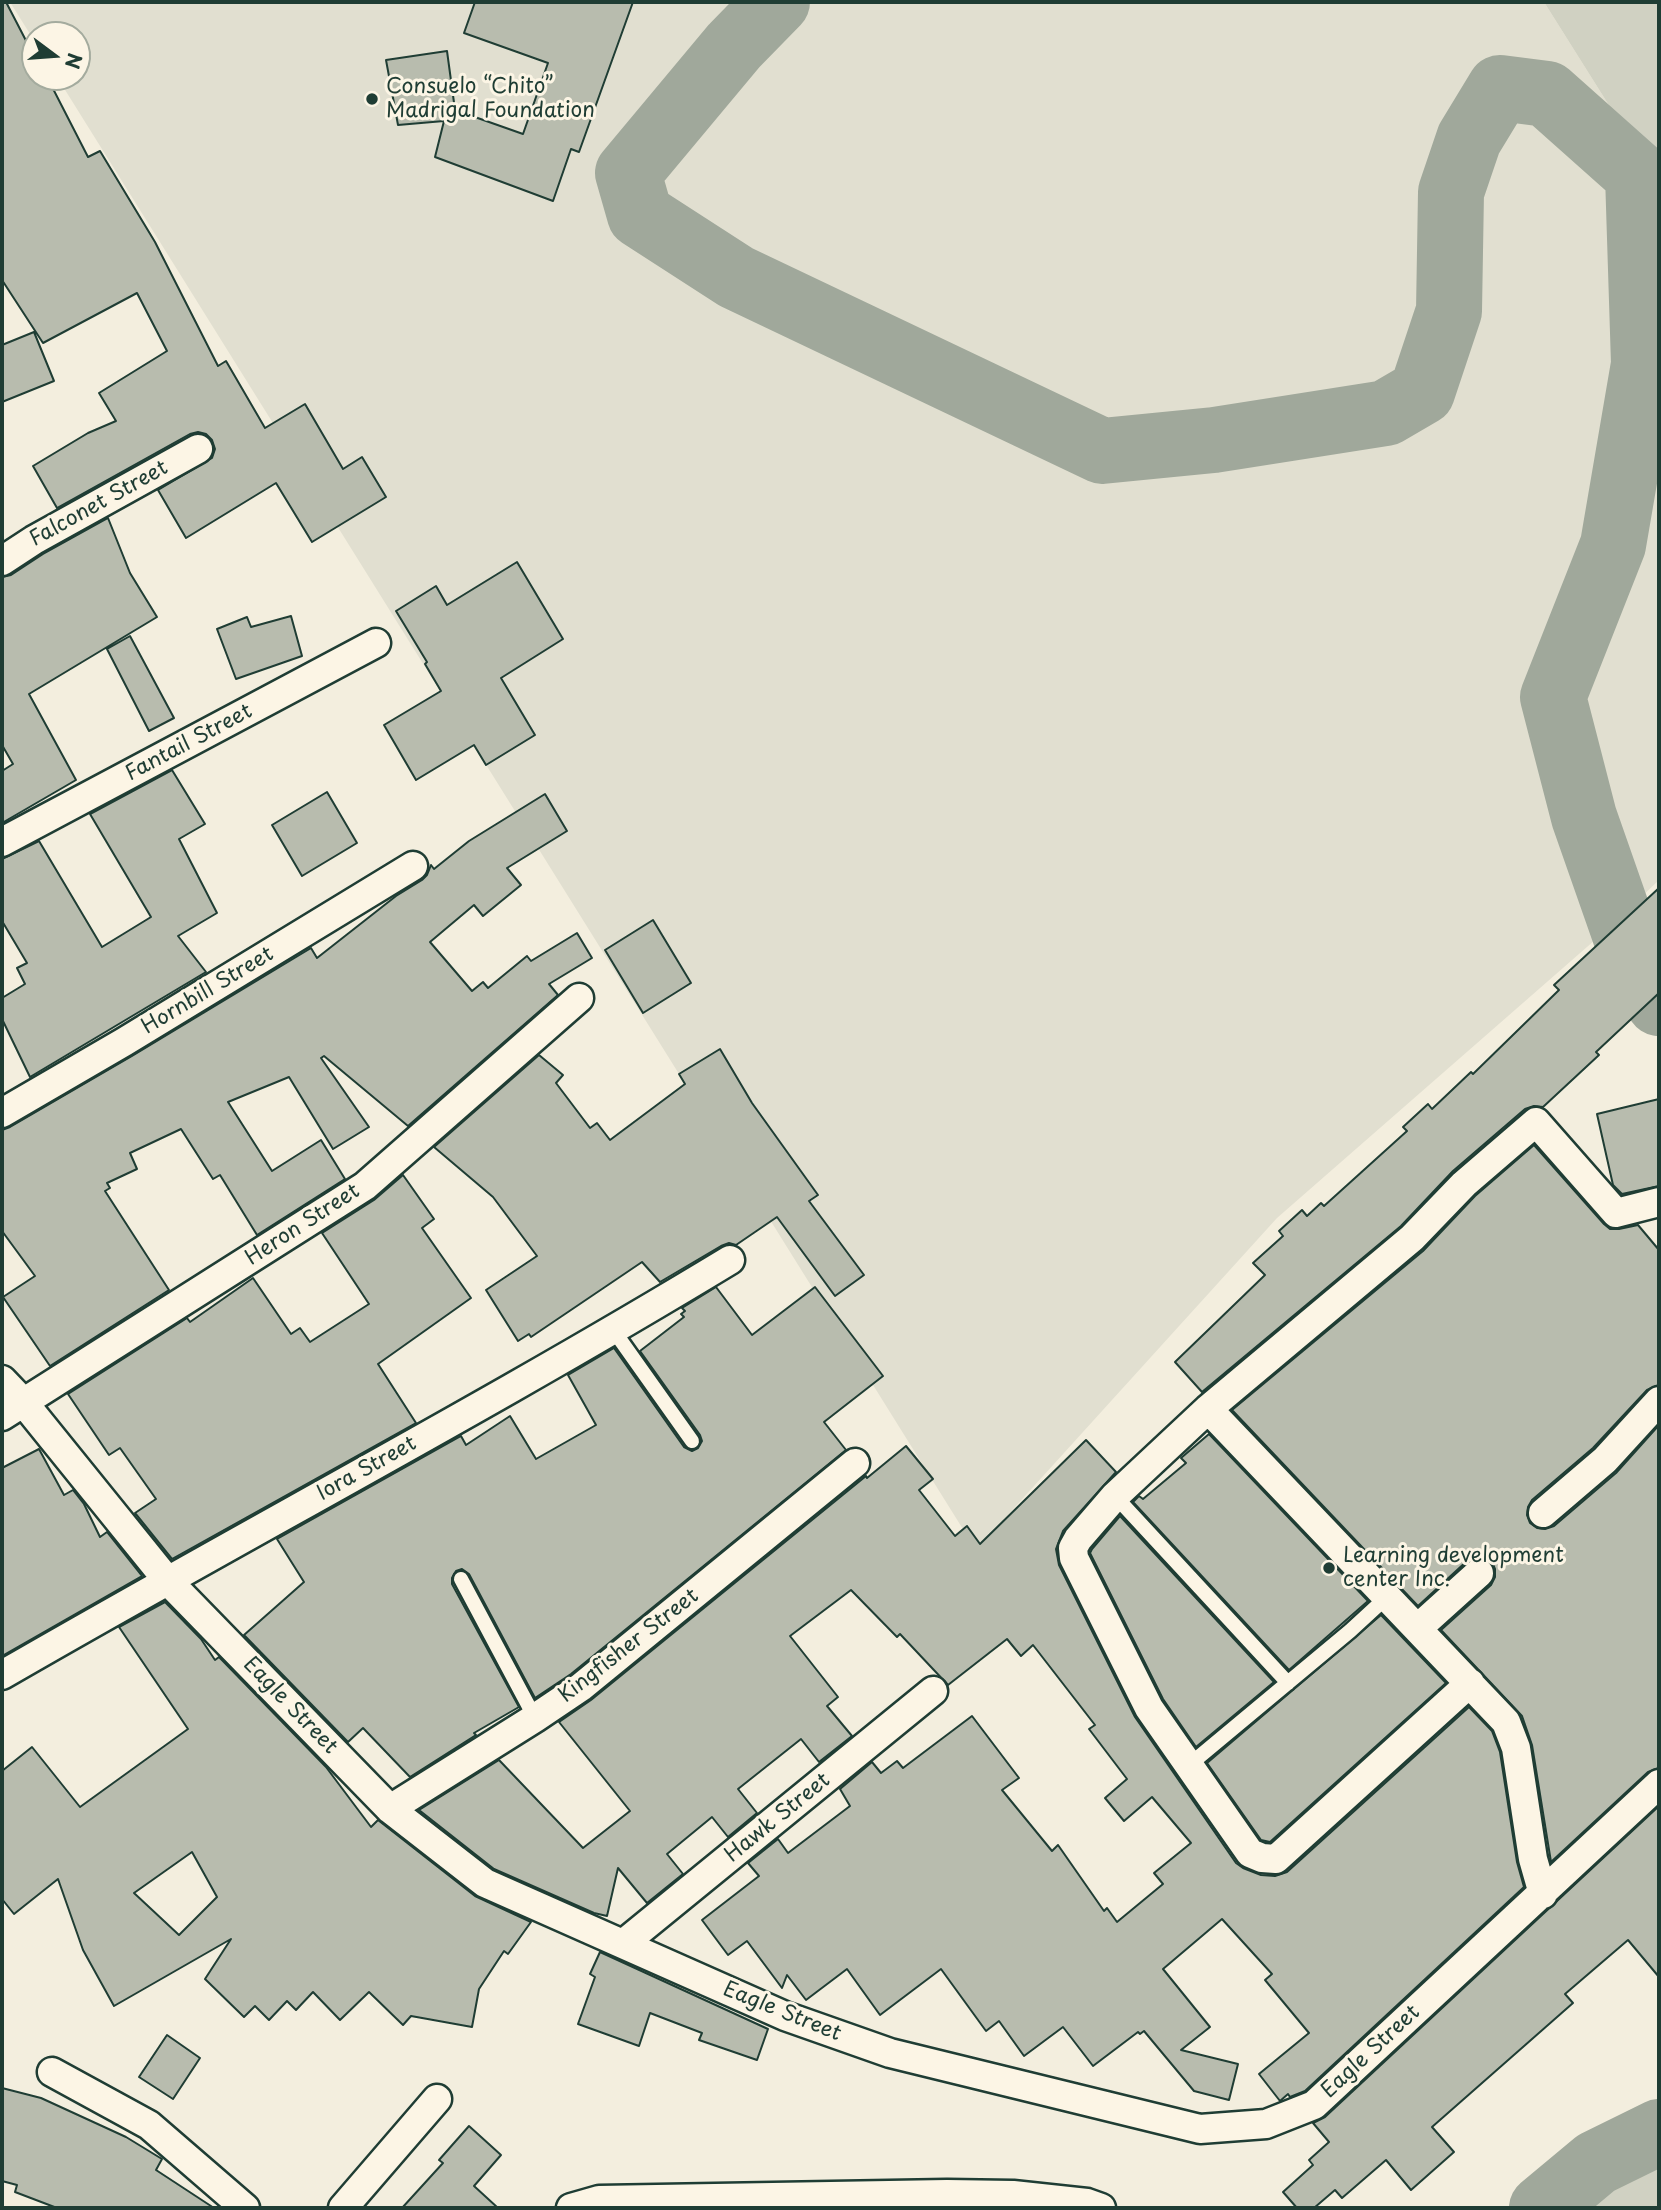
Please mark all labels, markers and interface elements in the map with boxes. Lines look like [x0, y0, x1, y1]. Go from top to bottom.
north arrow [21, 21, 91, 91]
text: N [59, 50, 90, 72]
place label: Consuelo “Chito” Madrigal Foundation [386, 74, 595, 124]
marker: Consuelo “Chito” Madrigal Foundation [364, 91, 380, 107]
street label: Falconet Street [25, 456, 173, 552]
street label: Fantail Street [121, 699, 257, 787]
street label: Hornbill Street [138, 942, 278, 1040]
street label: Heron Street [241, 1179, 365, 1271]
street label: Iora Street [313, 1431, 421, 1507]
place label: Learning development center Inc. [1343, 1543, 1564, 1593]
marker: Learning development center Inc. [1321, 1560, 1337, 1576]
street label: Kingfisher Street [554, 1584, 704, 1708]
street label: Eagle Street [238, 1652, 342, 1760]
street label: Hawk Street [720, 1768, 836, 1868]
street label: Eagle Street [719, 1977, 845, 2047]
street label: Eagle Street [1317, 2000, 1425, 2104]

